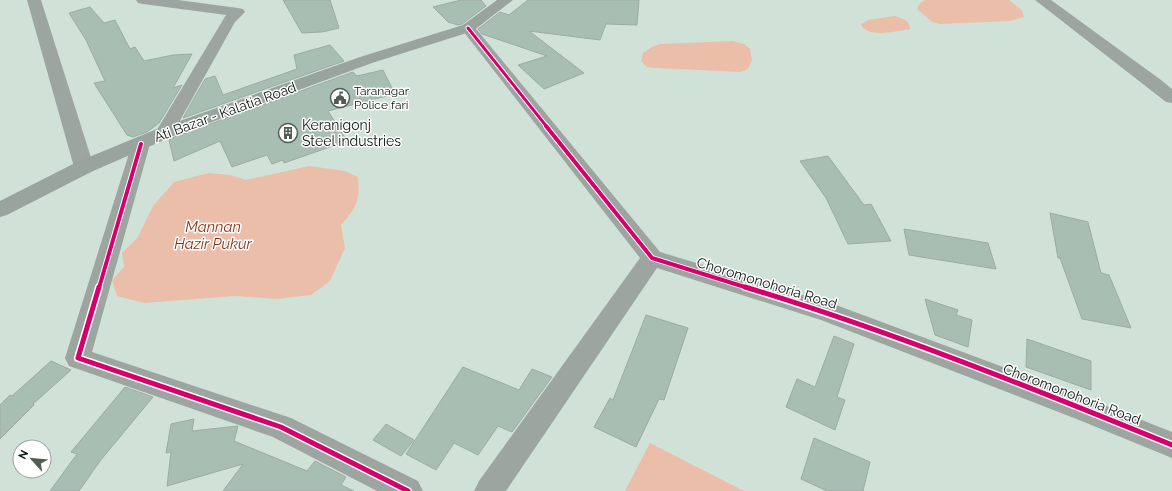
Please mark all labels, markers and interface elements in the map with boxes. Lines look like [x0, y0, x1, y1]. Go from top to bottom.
street label: Ati Bazar - Kalatia Road [152, 79, 298, 145]
place label: Taranagar Police fari [354, 84, 410, 112]
public building icon: Taranagar Police fari [329, 87, 351, 109]
place label: Keranigonj Steel industries [302, 117, 401, 149]
building icon: Keranigonj Steel industries [277, 122, 299, 144]
water label: Mannan Hazir Pukur [174, 218, 253, 253]
street label: Choromonohoria Road [695, 254, 839, 312]
street label: Choromonohoria Road [1001, 360, 1143, 428]
north arrow [12, 439, 52, 479]
text: N [16, 448, 31, 461]

